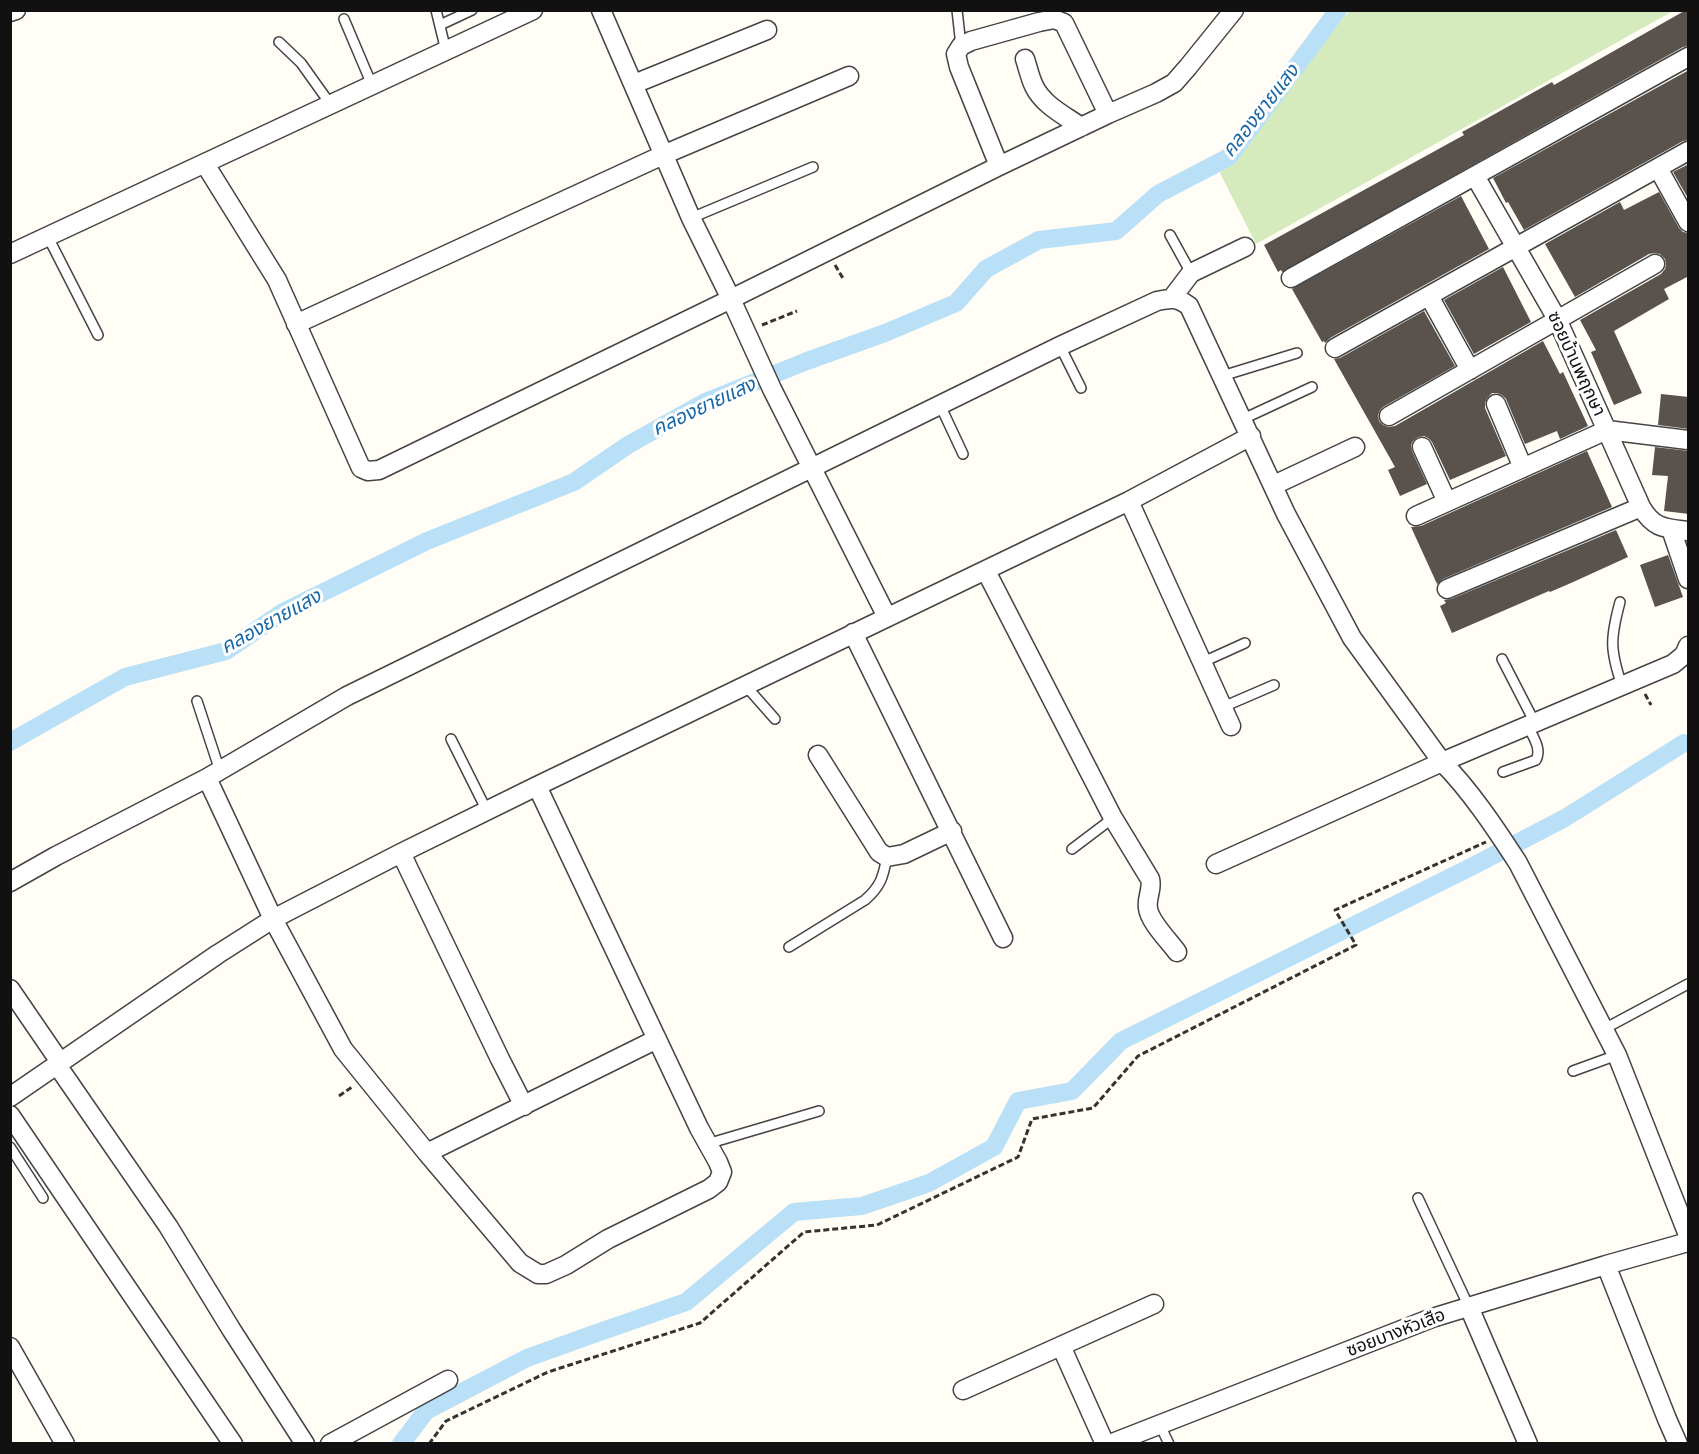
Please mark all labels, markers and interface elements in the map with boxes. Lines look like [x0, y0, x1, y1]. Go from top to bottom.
water label: คลองยายแสง [1217, 60, 1305, 162]
street label: ซอยบ้านพฤกษา [1542, 308, 1610, 420]
water label: คลองยายแสง [649, 373, 759, 441]
water label: คลองยายแสง [217, 585, 325, 659]
street label: ซอยบางหัวเสือ [1344, 1304, 1448, 1362]

